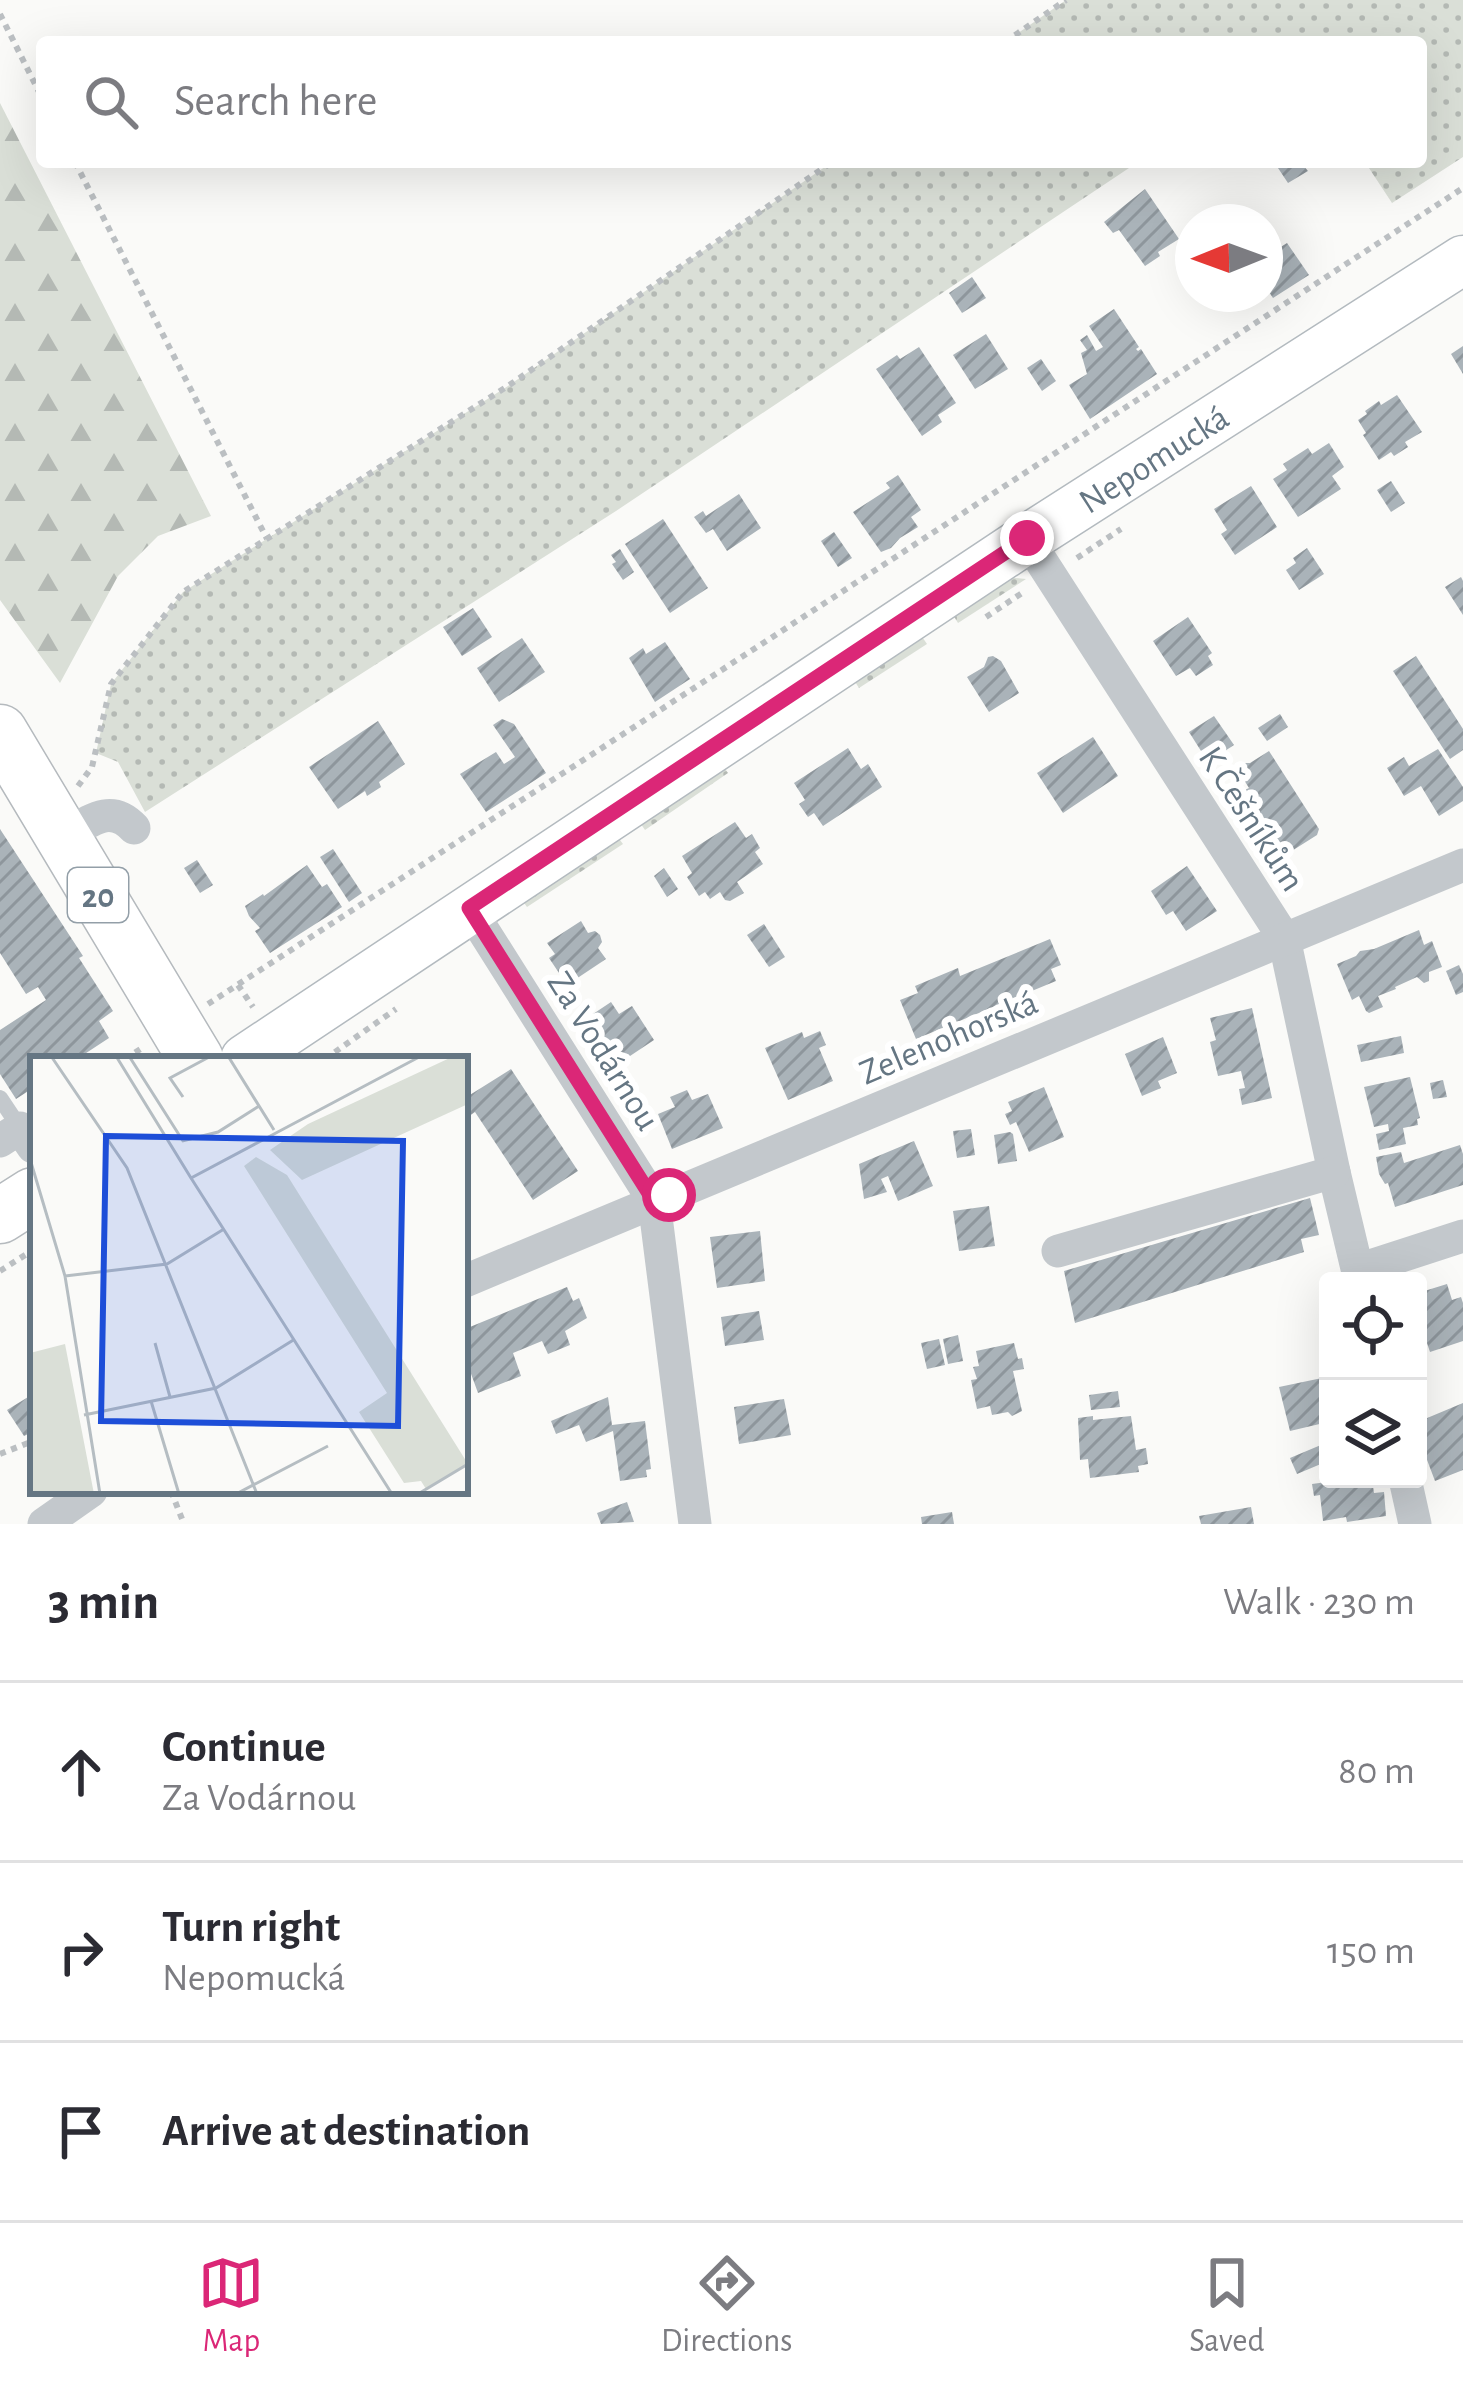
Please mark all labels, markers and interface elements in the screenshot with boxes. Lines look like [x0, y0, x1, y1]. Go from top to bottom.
search box [36, 36, 1427, 168]
icon: search [78, 69, 144, 135]
text: Search here [174, 79, 377, 124]
north arrow [1175, 204, 1283, 312]
street label: Nepomucká [1073, 399, 1235, 521]
route end [1000, 511, 1054, 565]
street label: K Češníkům [1192, 739, 1313, 898]
road number: 20 [68, 868, 128, 922]
street label: Za Vodárnou [541, 966, 666, 1137]
street label: Zelenohorská [854, 984, 1043, 1091]
inset map [30, 1056, 468, 1494]
route start [642, 1168, 696, 1222]
map controls [1319, 1272, 1427, 1488]
button: locate [1319, 1272, 1427, 1380]
button: layers [1319, 1380, 1427, 1488]
text: 3 min [48, 1577, 159, 1628]
text: Walk · 230 m [1223, 1583, 1415, 1622]
text: Continue [162, 1725, 326, 1770]
icon: ahead [48, 1739, 114, 1805]
text: 80 m [1338, 1752, 1415, 1791]
text: Za Vodárnou [162, 1779, 356, 1818]
text: Turn right [162, 1905, 340, 1950]
icon: right [48, 1919, 114, 1985]
text: 150 m [1327, 1932, 1415, 1971]
text: Nepomucká [162, 1959, 346, 1998]
icon: arrive [48, 2099, 114, 2165]
text: Arrive at destination [162, 2109, 530, 2154]
tab: Map [198, 2250, 264, 2362]
tab: Directions [661, 2250, 792, 2362]
tab: Saved [1189, 2250, 1265, 2362]

